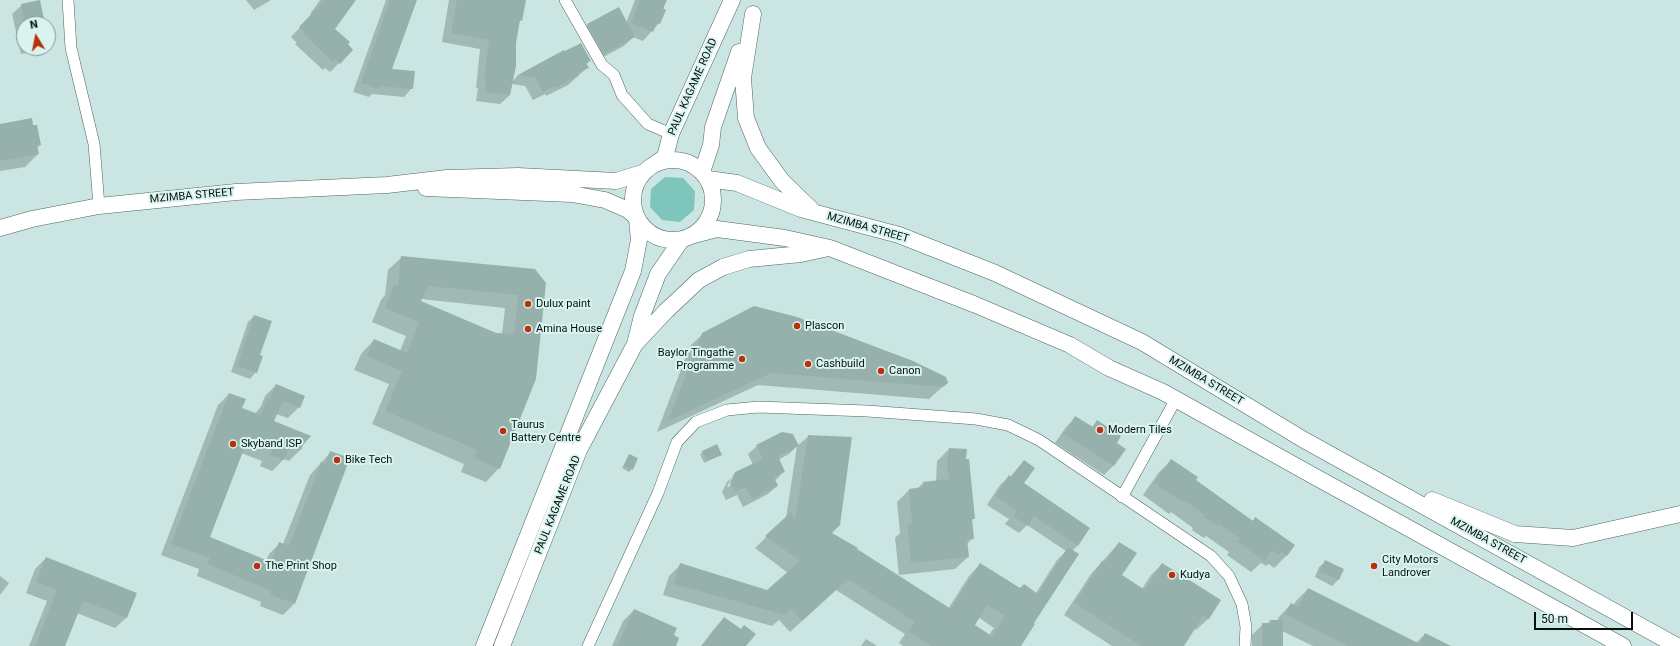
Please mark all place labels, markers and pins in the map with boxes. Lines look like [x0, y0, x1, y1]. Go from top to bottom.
place label: Dulux paint [536, 297, 591, 311]
marker: Dulux paint [523, 299, 533, 309]
place label: Plascon [805, 319, 844, 333]
marker: Plascon [792, 321, 802, 331]
place label: Amina House [536, 322, 602, 336]
marker: Amina House [523, 324, 533, 334]
place label: Baylor Tingathe Programme [658, 346, 734, 372]
marker: Baylor Tingathe Programme [737, 354, 747, 364]
place label: Cashbuild [816, 357, 865, 371]
marker: Cashbuild [803, 359, 813, 369]
place label: Canon [889, 364, 921, 378]
marker: Canon [876, 366, 886, 376]
place label: Taurus Battery Centre [511, 418, 581, 444]
place label: Modern Tiles [1108, 423, 1172, 437]
marker: Modern Tiles [1095, 425, 1105, 435]
marker: Taurus Battery Centre [498, 426, 508, 436]
place label: Skyband ISP [241, 437, 302, 451]
marker: Skyband ISP [228, 439, 238, 449]
place label: Bike Tech [345, 453, 392, 467]
marker: Bike Tech [332, 455, 342, 465]
place label: City Motors Landrover [1382, 553, 1438, 579]
place label: The Print Shop [265, 559, 337, 573]
marker: The Print Shop [252, 561, 262, 571]
marker: City Motors Landrover [1369, 561, 1379, 571]
place label: Kudya [1180, 568, 1210, 582]
marker: Kudya [1167, 570, 1177, 580]

